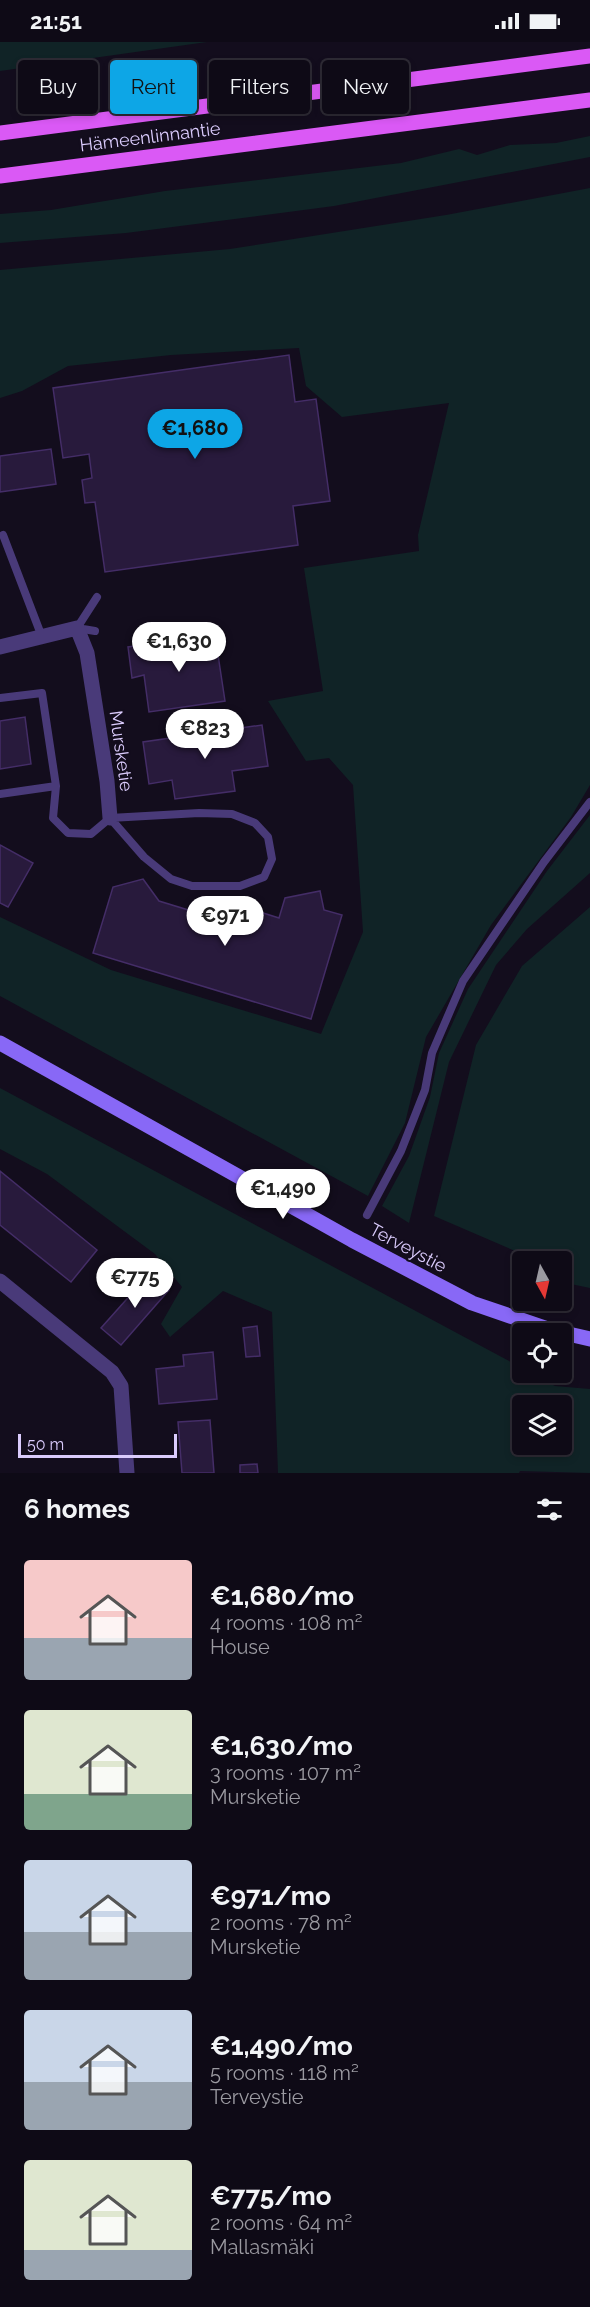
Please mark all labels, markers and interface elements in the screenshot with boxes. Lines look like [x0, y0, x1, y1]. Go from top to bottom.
text: 21:51 [30, 8, 82, 34]
chip: Buy [18, 60, 98, 114]
chip: Rent [110, 60, 197, 114]
chip: Filters [209, 60, 310, 114]
chip: New [322, 60, 409, 114]
street label: Hämeenlinnantie [78, 117, 222, 156]
pin: €1,680 [146, 409, 244, 460]
text: €1,680 [162, 416, 228, 440]
pin: €1,630 [130, 622, 228, 673]
text: €1,630 [146, 629, 212, 653]
street label: Mursketie [105, 709, 138, 793]
pin: €823 [169, 709, 241, 760]
text: €823 [180, 716, 230, 740]
pin: €971 [189, 896, 261, 947]
text: €971 [201, 903, 249, 927]
pin: €1,490 [234, 1169, 332, 1220]
text: €1,490 [250, 1176, 316, 1200]
street label: Terveystie [366, 1219, 451, 1277]
north arrow [512, 1251, 572, 1311]
map controls [512, 1251, 572, 1455]
pin: €775 [99, 1258, 171, 1309]
text: €775 [110, 1265, 160, 1289]
button: locate [512, 1323, 572, 1383]
button: layers [512, 1395, 572, 1455]
scale bar [18, 1431, 177, 1458]
text: 50 m [27, 1435, 64, 1454]
icon: filters [533, 1493, 566, 1526]
text: 6 homes [24, 1494, 130, 1524]
text: €1,680/mo [210, 1581, 354, 1611]
icon: home [72, 1584, 144, 1656]
text: 4 rooms · 108 m² [210, 1611, 362, 1635]
text: House [210, 1635, 270, 1659]
text: €1,630/mo [210, 1731, 353, 1761]
icon: home [72, 1734, 144, 1806]
text: 3 rooms · 107 m² [210, 1761, 361, 1785]
text: Mursketie [210, 1785, 301, 1809]
text: €971/mo [210, 1881, 331, 1911]
icon: home [72, 1884, 144, 1956]
text: 2 rooms · 78 m² [210, 1911, 352, 1935]
text: Mursketie [210, 1935, 301, 1959]
text: €1,490/mo [210, 2031, 353, 2061]
icon: home [72, 2034, 144, 2106]
text: 5 rooms · 118 m² [210, 2061, 359, 2085]
text: Terveystie [210, 2085, 304, 2109]
text: €775/mo [210, 2181, 331, 2211]
icon: home [72, 2184, 144, 2256]
text: 2 rooms · 64 m² [210, 2211, 352, 2235]
text: Mallasmäki [210, 2235, 314, 2259]

